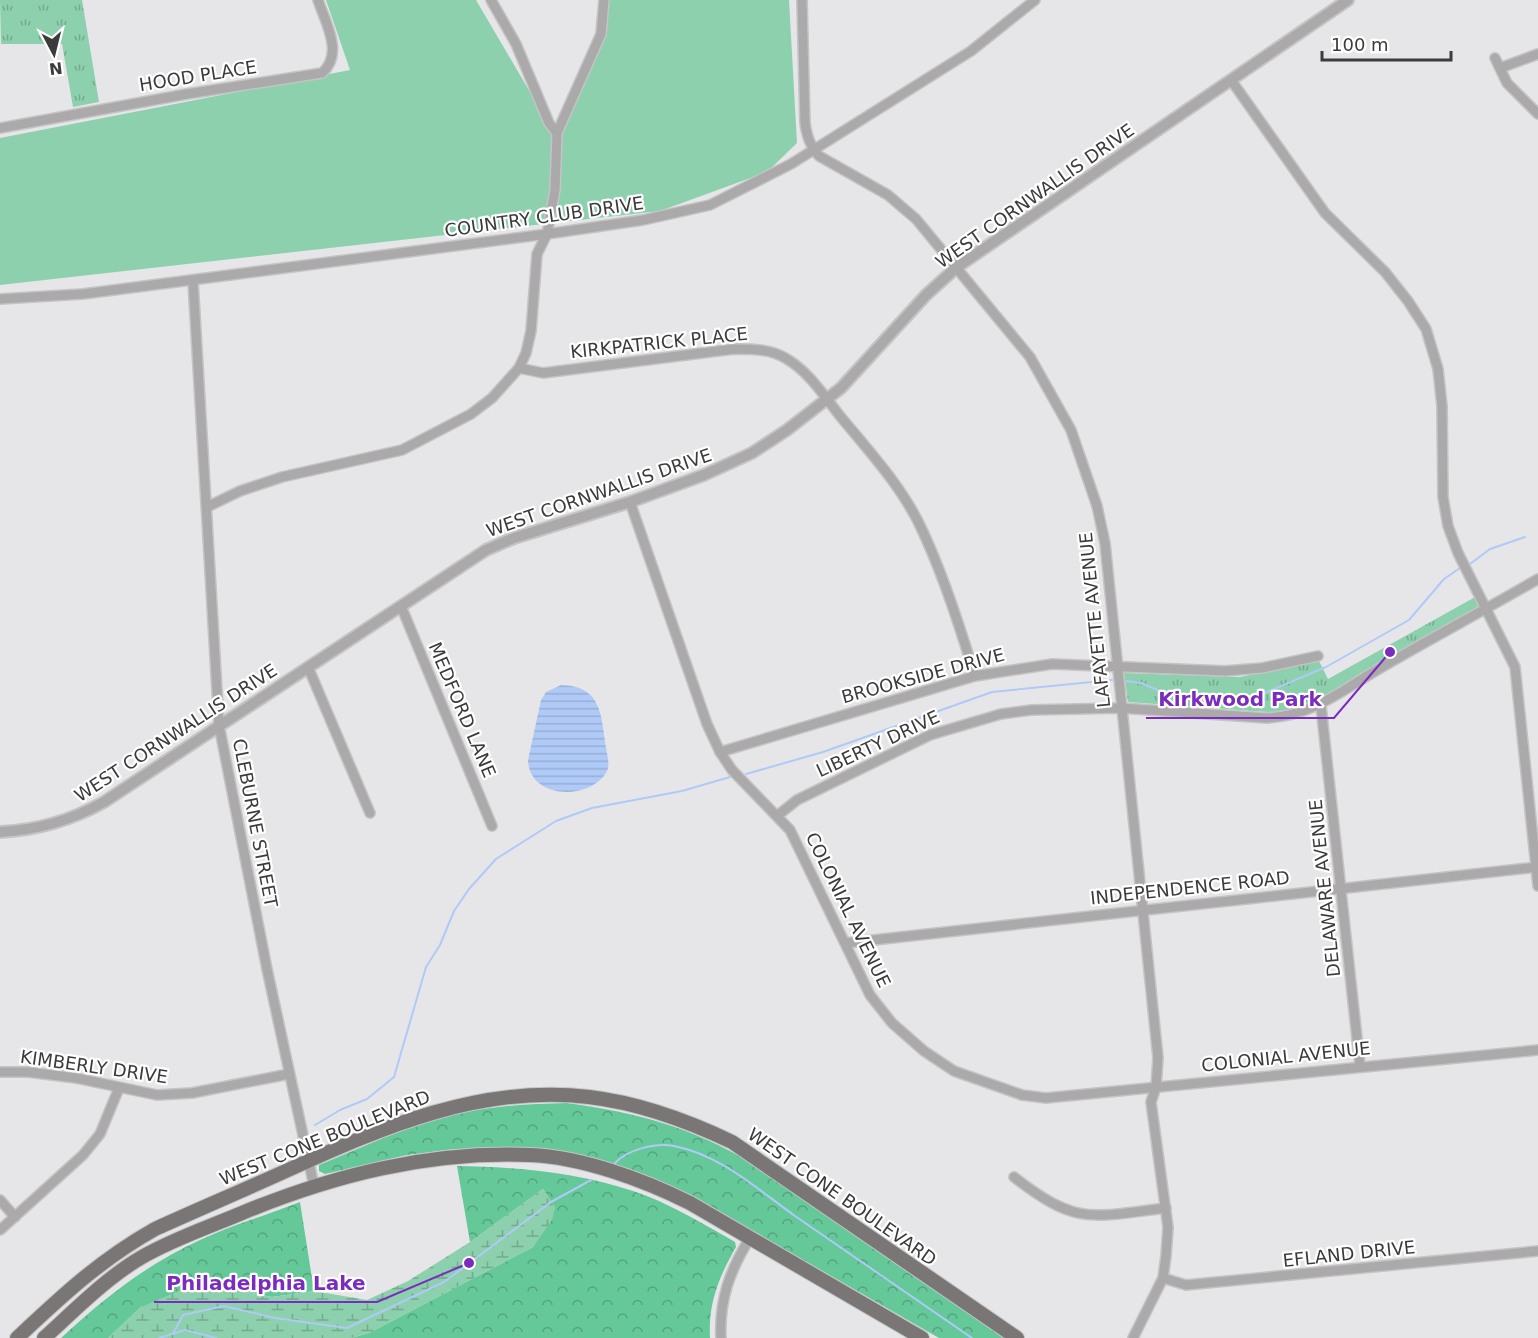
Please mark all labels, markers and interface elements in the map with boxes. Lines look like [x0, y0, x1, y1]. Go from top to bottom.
north arrow [24, 24, 84, 84]
scale bar [1322, 24, 1451, 62]
text: 100 m [1331, 34, 1389, 55]
street label: HOOD PLACE [138, 56, 258, 95]
text: N [48, 58, 64, 79]
street label: WEST CORNWALLIS DRIVE [932, 119, 1138, 272]
street label: COUNTRY CLUB DRIVE [443, 192, 645, 241]
street label: KIRKPATRICK PLACE [569, 323, 749, 362]
street label: WEST CORNWALLIS DRIVE [483, 444, 714, 541]
street label: LAFAYETTE AVENUE [1075, 531, 1114, 709]
street label: MEDFORD LANE [424, 639, 500, 781]
street label: BROOKSIDE DRIVE [839, 644, 1007, 707]
street label: WEST CORNWALLIS DRIVE [71, 659, 281, 806]
callout: Kirkwood Park [1146, 680, 1334, 718]
text: Kirkwood Park [1158, 687, 1322, 711]
street label: LIBERTY DRIVE [813, 706, 943, 781]
street label: CLEBURNE STREET [229, 737, 282, 910]
street label: DELAWARE AVENUE [1305, 798, 1344, 978]
street label: COLONIAL AVENUE [802, 829, 895, 991]
street label: INDEPENDENCE ROAD [1089, 867, 1291, 908]
street label: COLONIAL AVENUE [1200, 1037, 1372, 1076]
street label: KIMBERLY DRIVE [19, 1046, 169, 1087]
street label: WEST CONE BOULEVARD [216, 1086, 433, 1189]
street label: WEST CONE BOULEVARD [744, 1123, 941, 1270]
street label: EFLAND DRIVE [1282, 1236, 1416, 1271]
callout: Philadelphia Lake [154, 1264, 377, 1302]
text: Philadelphia Lake [166, 1271, 366, 1295]

